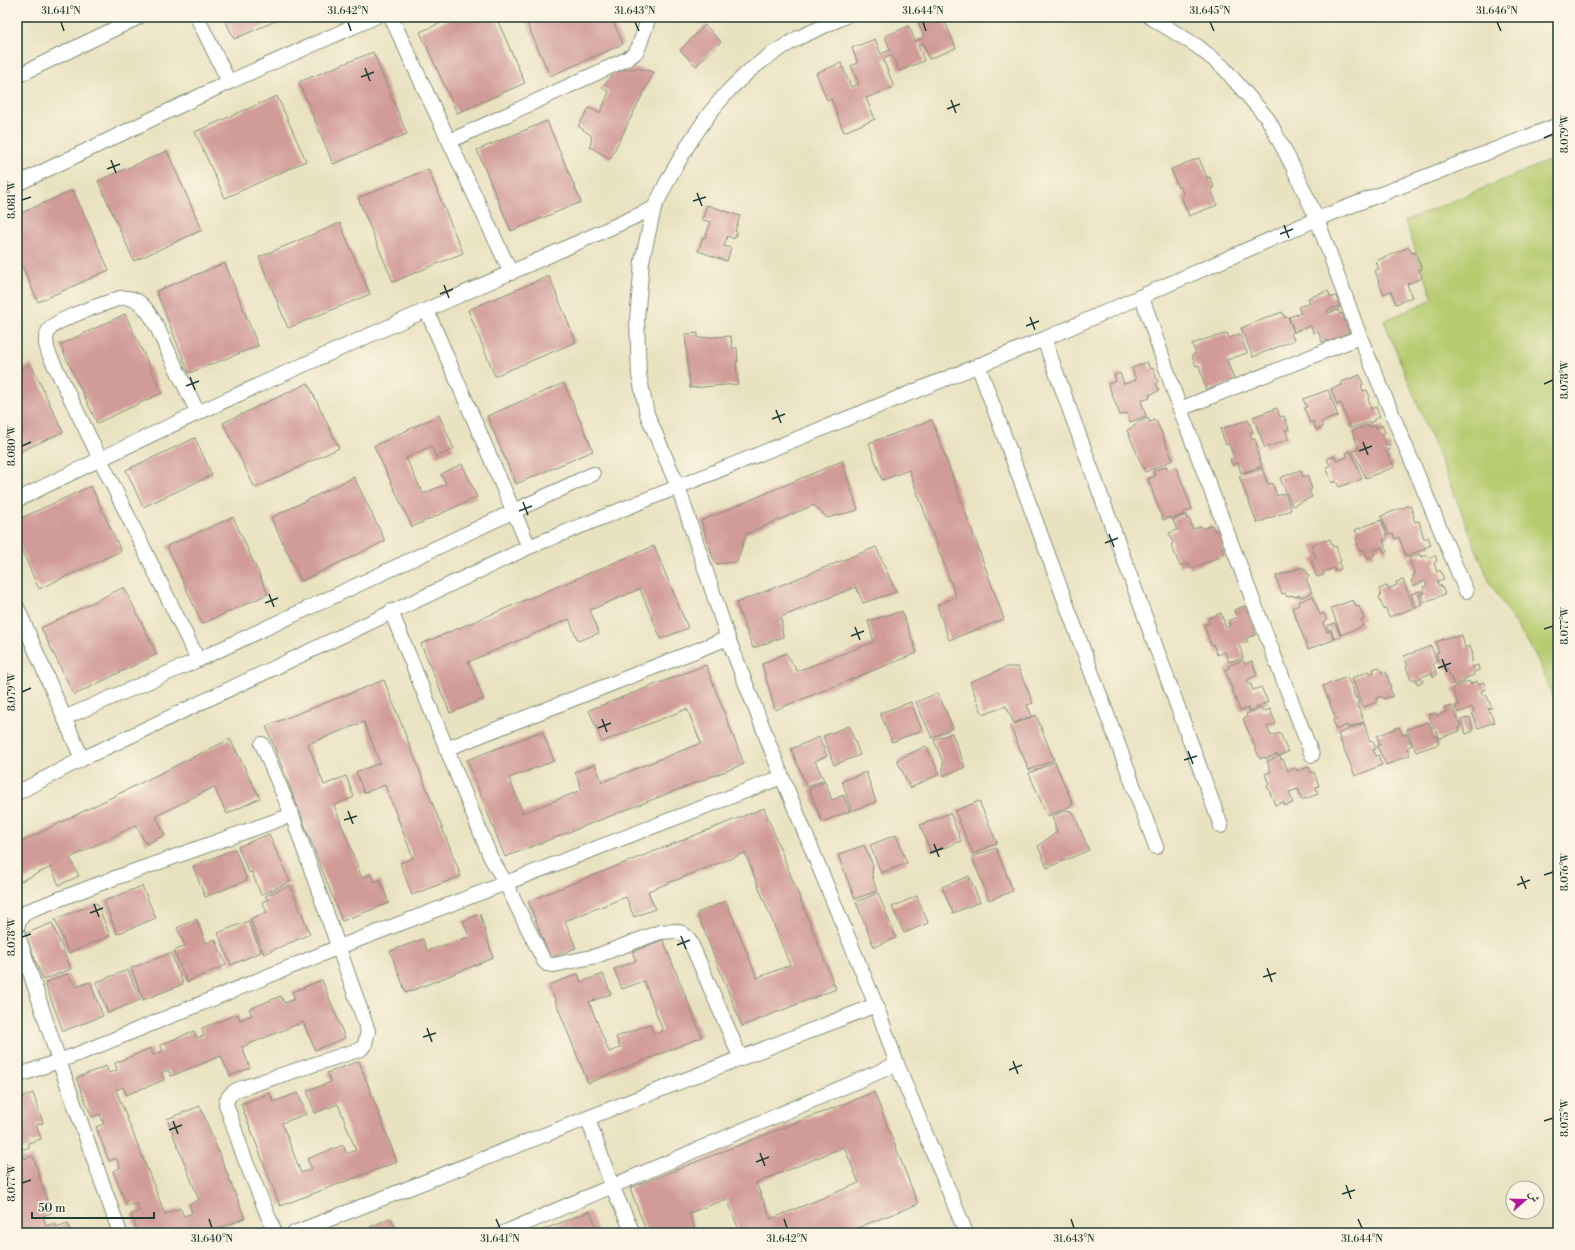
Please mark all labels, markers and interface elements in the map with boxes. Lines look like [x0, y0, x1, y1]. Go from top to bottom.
text: 31.641°N [41, 5, 81, 17]
text: 31.642°N [328, 5, 369, 17]
text: 31.643°N [615, 5, 656, 17]
text: 31.644°N [902, 5, 944, 17]
text: 31.645°N [1190, 5, 1231, 17]
text: 31.646°N [1476, 5, 1518, 17]
text: 8.079°W [1559, 114, 1571, 153]
text: 8.081°W [6, 180, 18, 219]
text: 8.078°W [1559, 360, 1571, 399]
text: 8.080°W [6, 425, 18, 466]
text: 8.077°W [1559, 606, 1571, 645]
text: 8.079°W [6, 672, 18, 711]
text: 8.076°W [1559, 852, 1571, 891]
text: 8.078°W [6, 917, 18, 956]
text: 8.075°W [1559, 1098, 1571, 1137]
text: 8.077°W [6, 1163, 18, 1202]
north arrow [1505, 1180, 1545, 1220]
text: ش [1525, 1189, 1542, 1205]
scale bar [32, 1194, 154, 1220]
text: 50 m [38, 1201, 66, 1216]
text: 31.640°N [191, 1233, 234, 1245]
text: 31.641°N [480, 1233, 520, 1245]
text: 31.642°N [767, 1233, 808, 1245]
text: 31.643°N [1054, 1233, 1095, 1245]
text: 31.644°N [1341, 1233, 1383, 1245]

